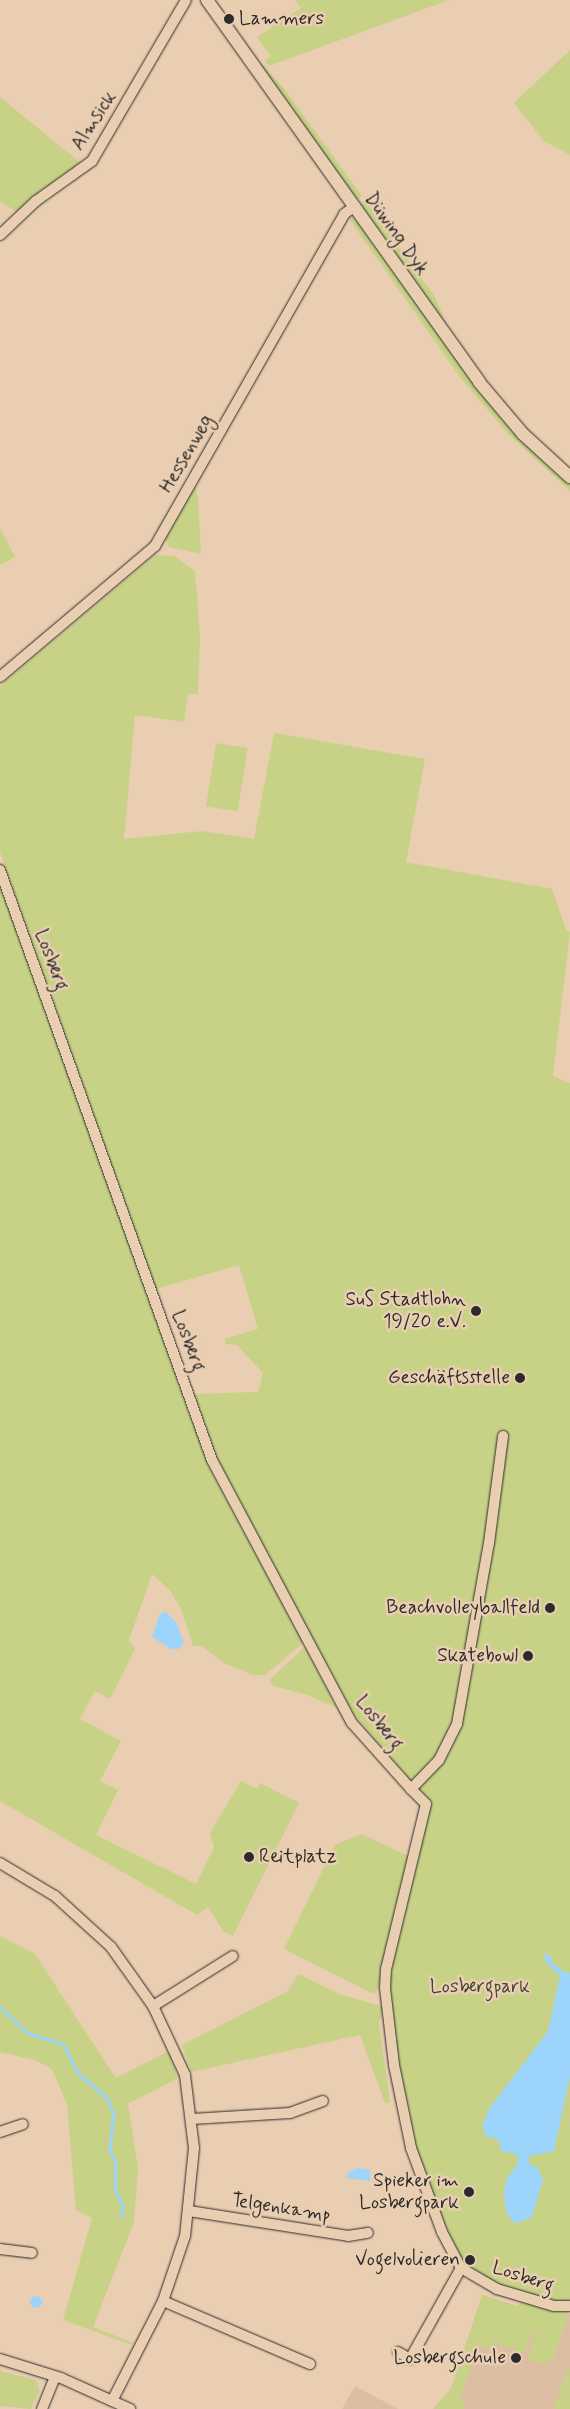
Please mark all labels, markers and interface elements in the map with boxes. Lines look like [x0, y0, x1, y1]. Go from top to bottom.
place label: Lammers [239, 8, 324, 30]
marker: Lammers [223, 13, 235, 25]
street label: Almsick [67, 87, 121, 155]
street label: Düwing Dyk [359, 188, 433, 280]
street label: Hessenweg [155, 411, 219, 497]
street label: Losberg [29, 926, 73, 994]
place label: SuS Stadtlohn 19/20 e.V. [354, 1289, 466, 1333]
marker: SuS Stadtlohn 19/20 e.V. [470, 1305, 482, 1317]
street label: Losberg [166, 1307, 210, 1375]
place label: Geschäftsstelle [388, 1367, 510, 1389]
marker: Geschäftsstelle [514, 1372, 526, 1384]
place label: Beachvolleyballfeld [386, 1597, 540, 1619]
marker: Beachvolleyballfeld [544, 1602, 556, 1614]
place label: Skatebowl [437, 1645, 518, 1667]
marker: Skatebowl [522, 1650, 534, 1662]
street label: Losberg [350, 1691, 408, 1755]
place label: Reitplatz [259, 1846, 337, 1868]
marker: Reitplatz [243, 1851, 255, 1863]
park label: Losbergpark [430, 1976, 530, 1998]
place label: Spieker im Losbergpark [359, 2170, 459, 2214]
marker: Spieker im Losbergpark [463, 2186, 475, 2198]
street label: Telgenkamp [230, 2189, 332, 2227]
place label: Vogelvolieren [355, 2249, 460, 2271]
marker: Vogelvolieren [464, 2254, 476, 2266]
street label: Losberg [489, 2256, 557, 2298]
place label: Losbergschule [393, 2347, 506, 2369]
marker: Losbergschule [510, 2352, 522, 2364]

